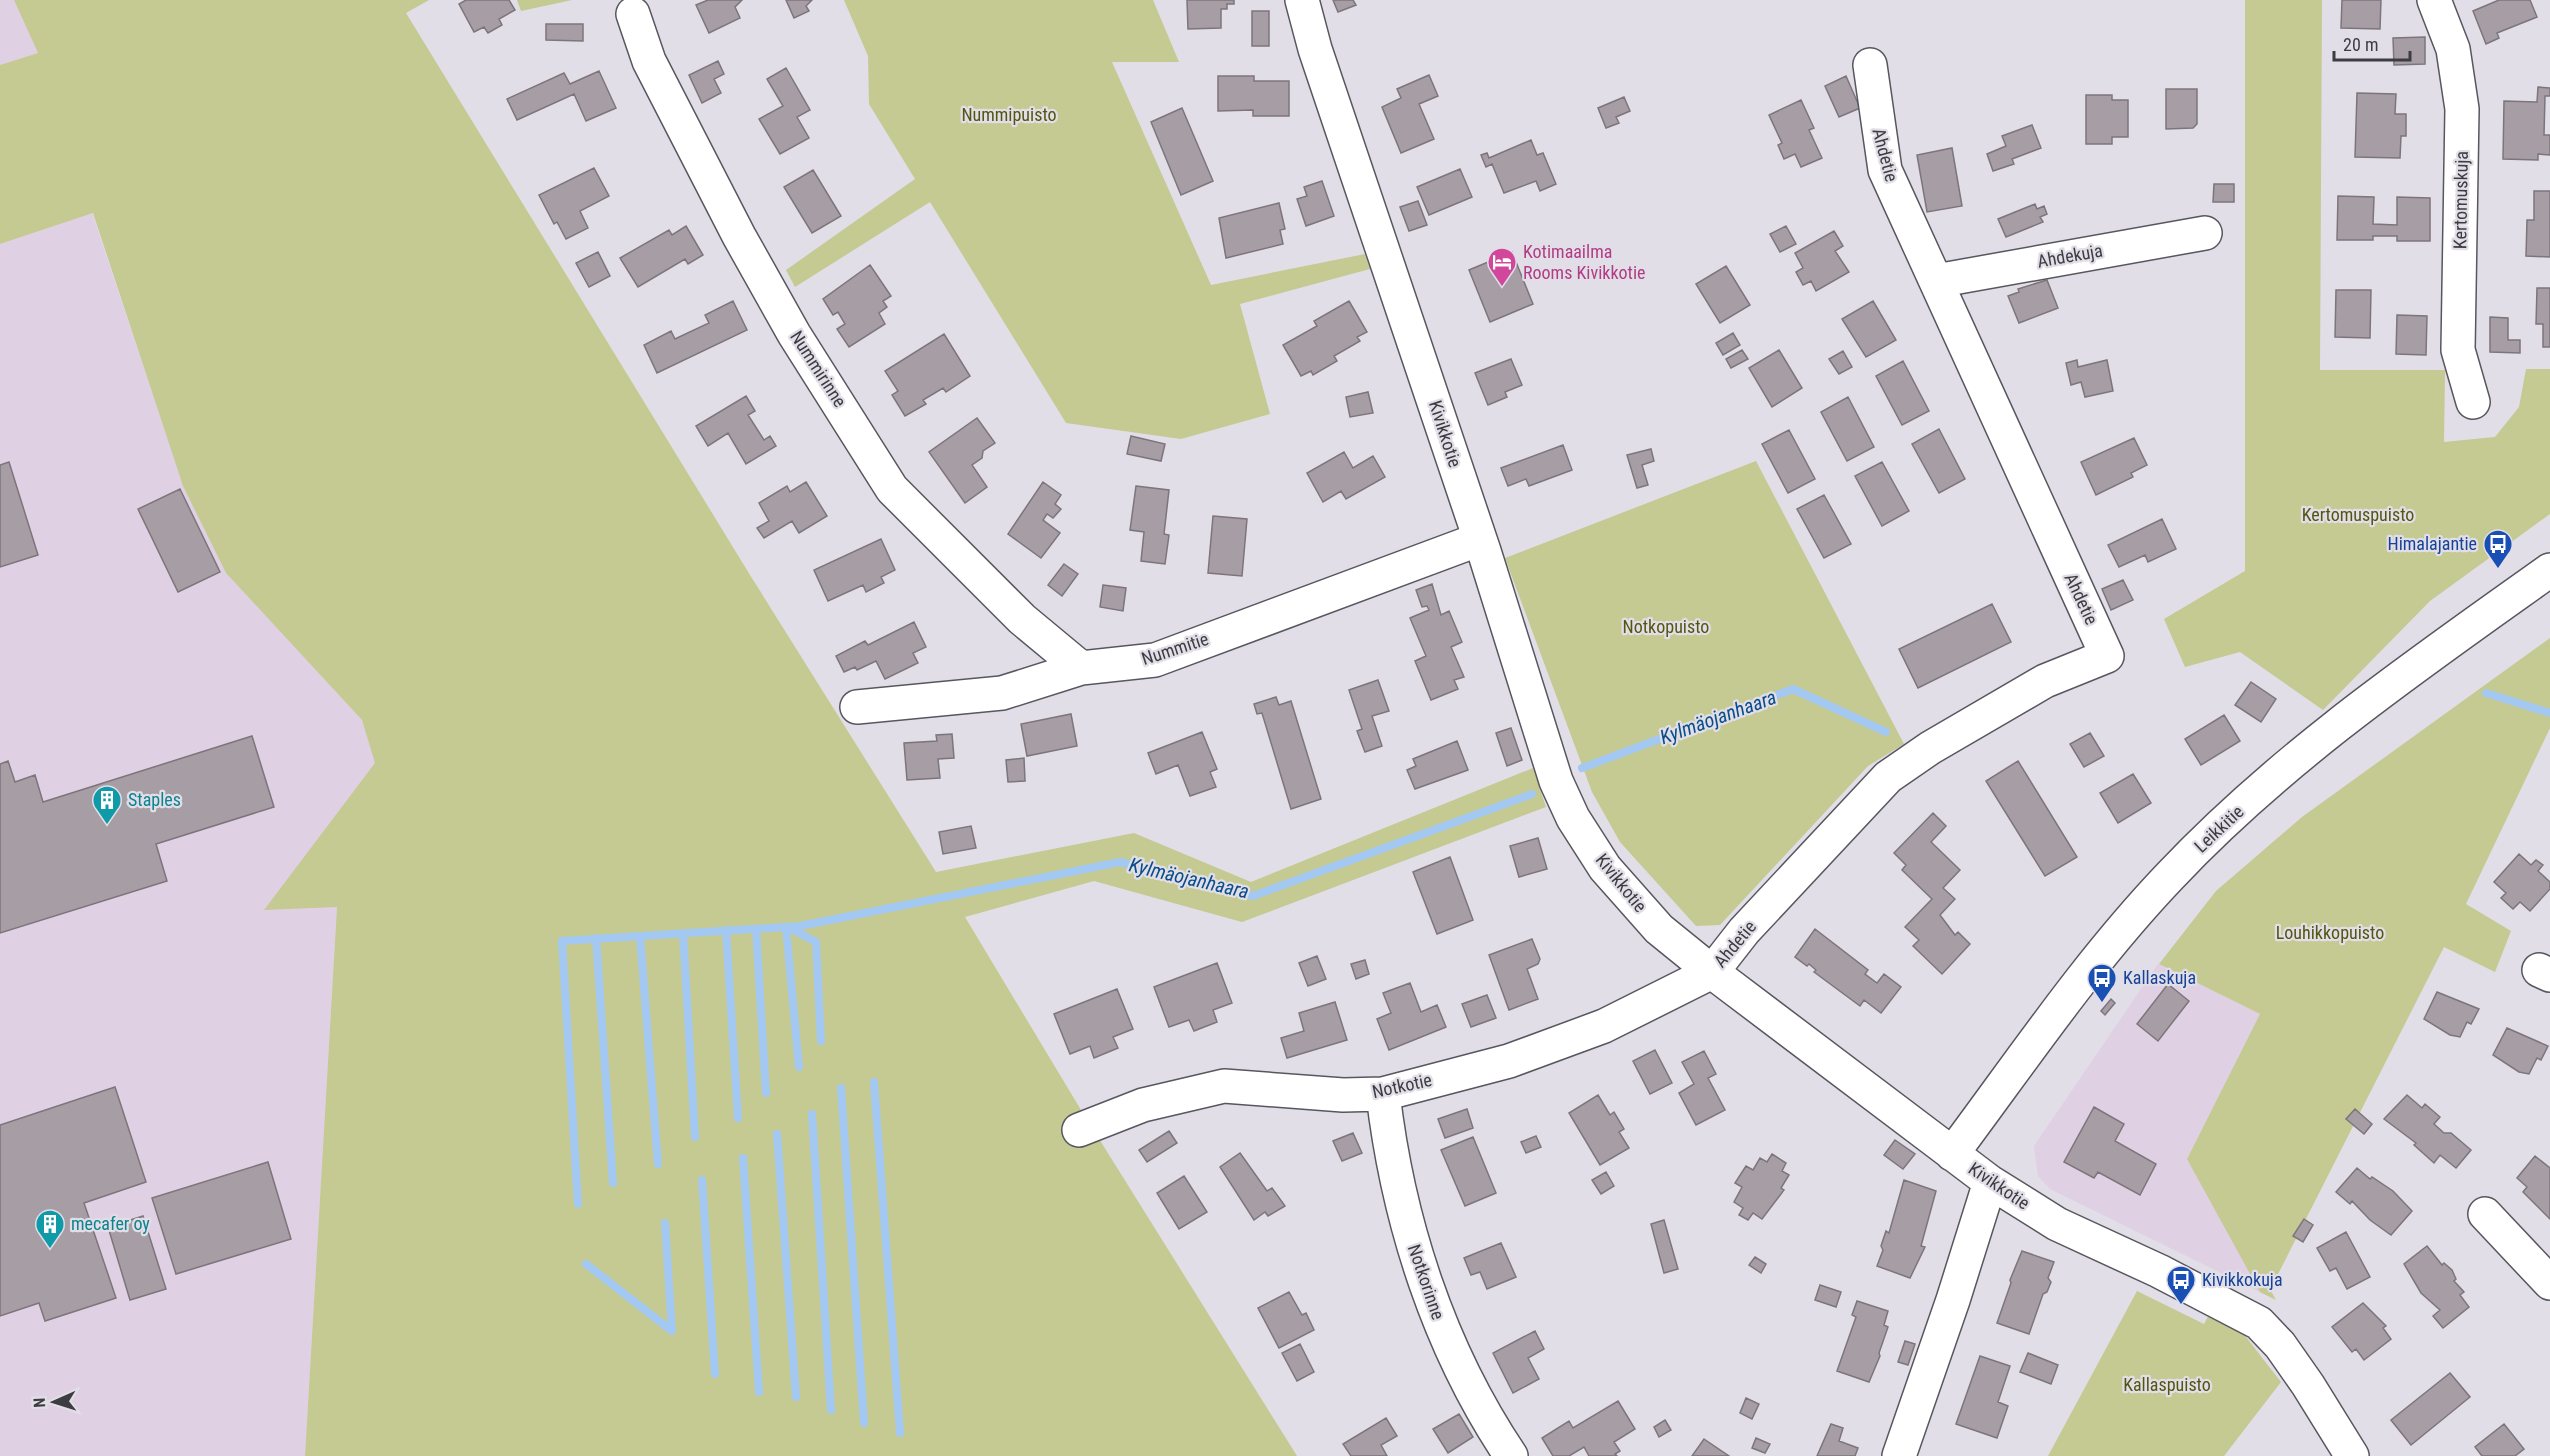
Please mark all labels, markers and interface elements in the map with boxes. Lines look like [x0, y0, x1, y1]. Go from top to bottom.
scale bar [2334, 24, 2410, 62]
text: 20 m [2343, 34, 2378, 55]
park label: Nummipuisto [961, 104, 1057, 125]
street label: Ahdetie [1868, 126, 1903, 184]
street label: Kertomuskuja [2449, 151, 2472, 249]
street label: Ahdekuja [2036, 239, 2104, 272]
place label: Kotimaailma Rooms Kivikkotie [1523, 241, 1645, 283]
hotel icon: Kotimaailma Rooms Kivikkotie [1486, 246, 1518, 288]
street label: Nummirinne [786, 327, 851, 411]
street label: Kivikkotie [1425, 398, 1466, 470]
park label: Kertomuspuisto [2302, 504, 2414, 525]
bus stop icon: Himalajantie [2482, 528, 2514, 570]
place label: Himalajantie [2388, 533, 2477, 554]
street label: Ahdetie [2060, 570, 2102, 628]
park label: Notkopuisto [1623, 616, 1709, 637]
street label: Nummitie [1139, 628, 1211, 669]
water label: Kylmäojanhaara [1656, 685, 1780, 749]
building icon: Staples [91, 784, 123, 826]
place label: Staples [128, 789, 181, 810]
street label: Leikkitie [2190, 801, 2248, 857]
street label: Kivikkotie [1592, 849, 1651, 916]
water label: Kylmäojanhaara [1127, 853, 1251, 903]
street label: Ahdetie [1709, 916, 1760, 971]
park label: Louhikkopuisto [2276, 922, 2384, 943]
bus stop icon: Kallaskuja [2086, 962, 2118, 1004]
place label: Kallaskuja [2123, 967, 2196, 988]
street label: Notkotie [1370, 1069, 1434, 1102]
street label: Kivikkotie [1965, 1158, 2034, 1214]
building icon: mecafer oy [34, 1208, 66, 1250]
place label: mecafer oy [71, 1213, 150, 1234]
street label: Notkorinne [1404, 1241, 1449, 1322]
bus stop icon: Kivikkokuja [2165, 1264, 2197, 1306]
place label: Kivikkokuja [2202, 1269, 2283, 1290]
north arrow [24, 1372, 84, 1432]
park label: Kallaspuisto [2123, 1374, 2211, 1395]
text: N [30, 1397, 49, 1408]

